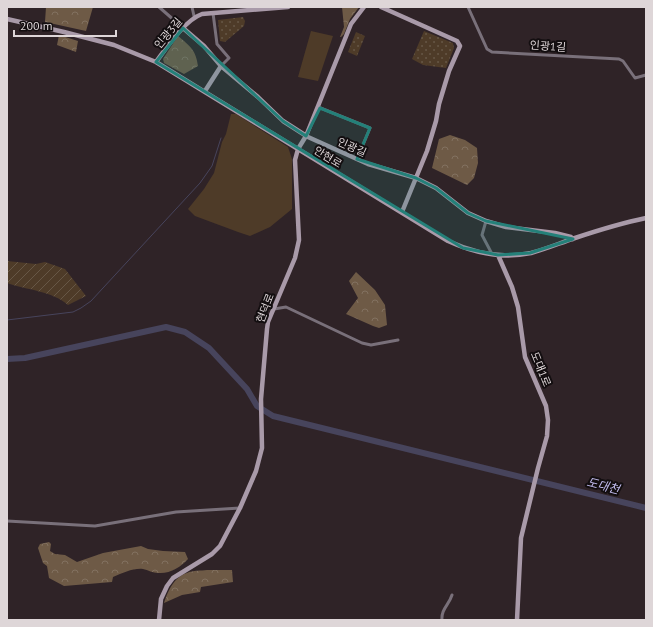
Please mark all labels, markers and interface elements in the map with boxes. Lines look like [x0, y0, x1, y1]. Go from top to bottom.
scale bar [14, 12, 116, 38]
street label: 인광3길 [151, 15, 185, 51]
text: 200 m [20, 18, 53, 33]
street label: 인광1길 [529, 38, 567, 54]
street label: 인광길 [335, 134, 369, 160]
street label: 안현로 [311, 143, 345, 171]
street label: 현덕로 [253, 291, 277, 325]
street label: 도대1로 [528, 350, 554, 388]
water label: 도대천 [585, 474, 623, 497]

